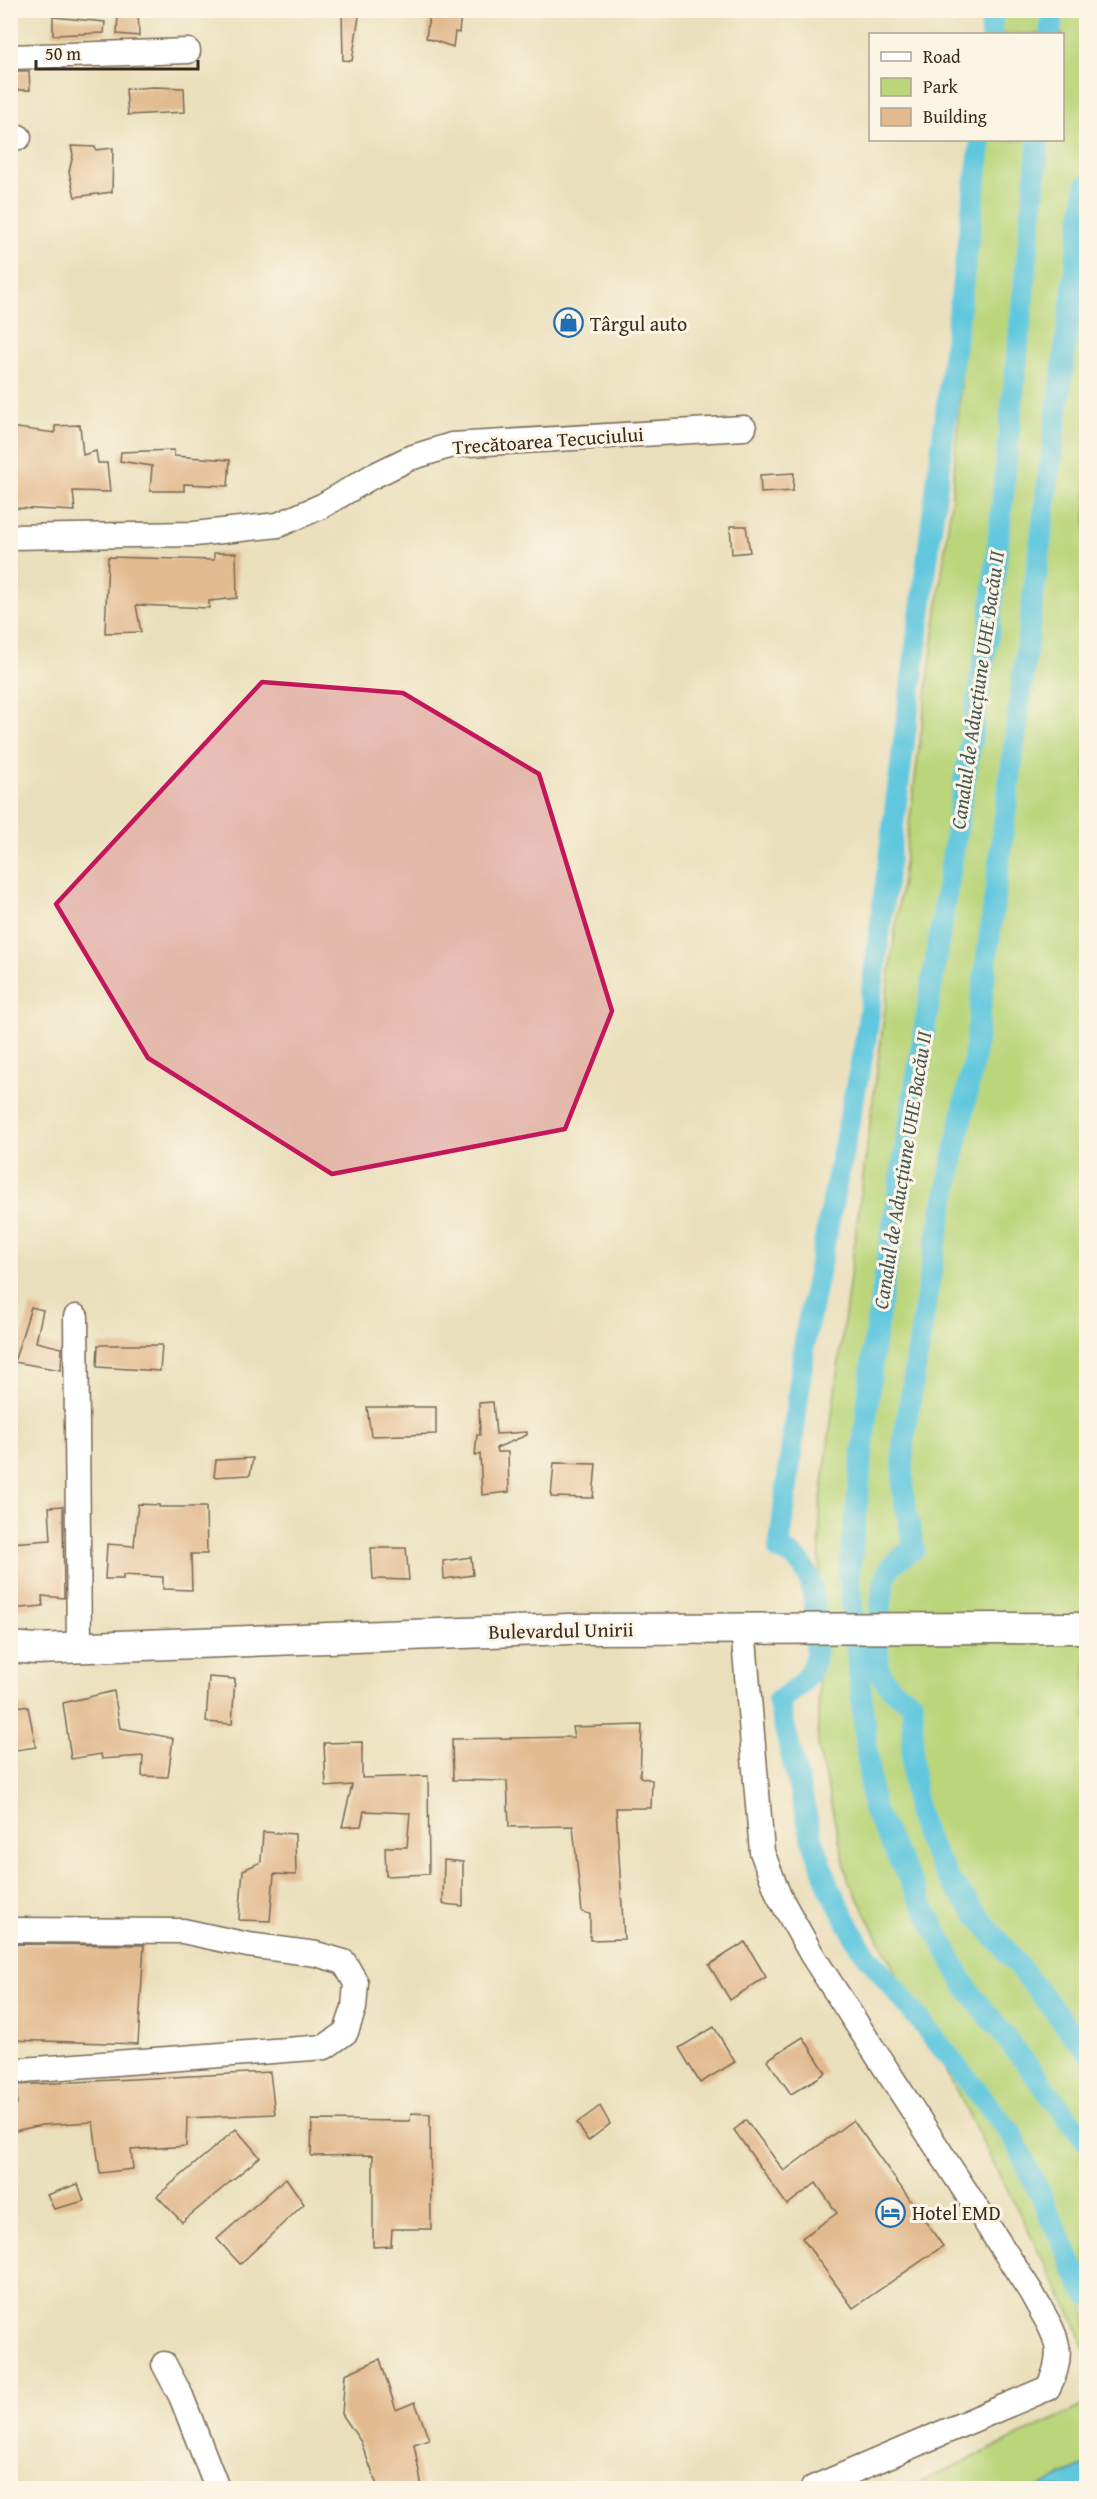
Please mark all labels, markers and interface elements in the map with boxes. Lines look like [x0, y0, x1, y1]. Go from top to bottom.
scale bar [36, 33, 198, 71]
legend [869, 33, 1064, 141]
text: 50 m [45, 40, 81, 67]
text: Road [923, 43, 961, 70]
text: Park [923, 73, 959, 100]
text: Building [923, 103, 987, 130]
shop icon: Târgul auto [553, 307, 585, 339]
place label: Târgul auto [590, 309, 687, 338]
street label: Trecătoarea Tecuciului [451, 419, 645, 461]
water label: Canalul de Aducțiune UHE Bacău II [942, 548, 1012, 831]
water label: Canalul de Aducțiune UHE Bacău II [865, 1028, 939, 1311]
street label: Bulevardul Unirii [488, 1614, 634, 1646]
hotel icon: Hotel EMD [875, 2196, 907, 2228]
place label: Hotel EMD [912, 2198, 1001, 2227]

